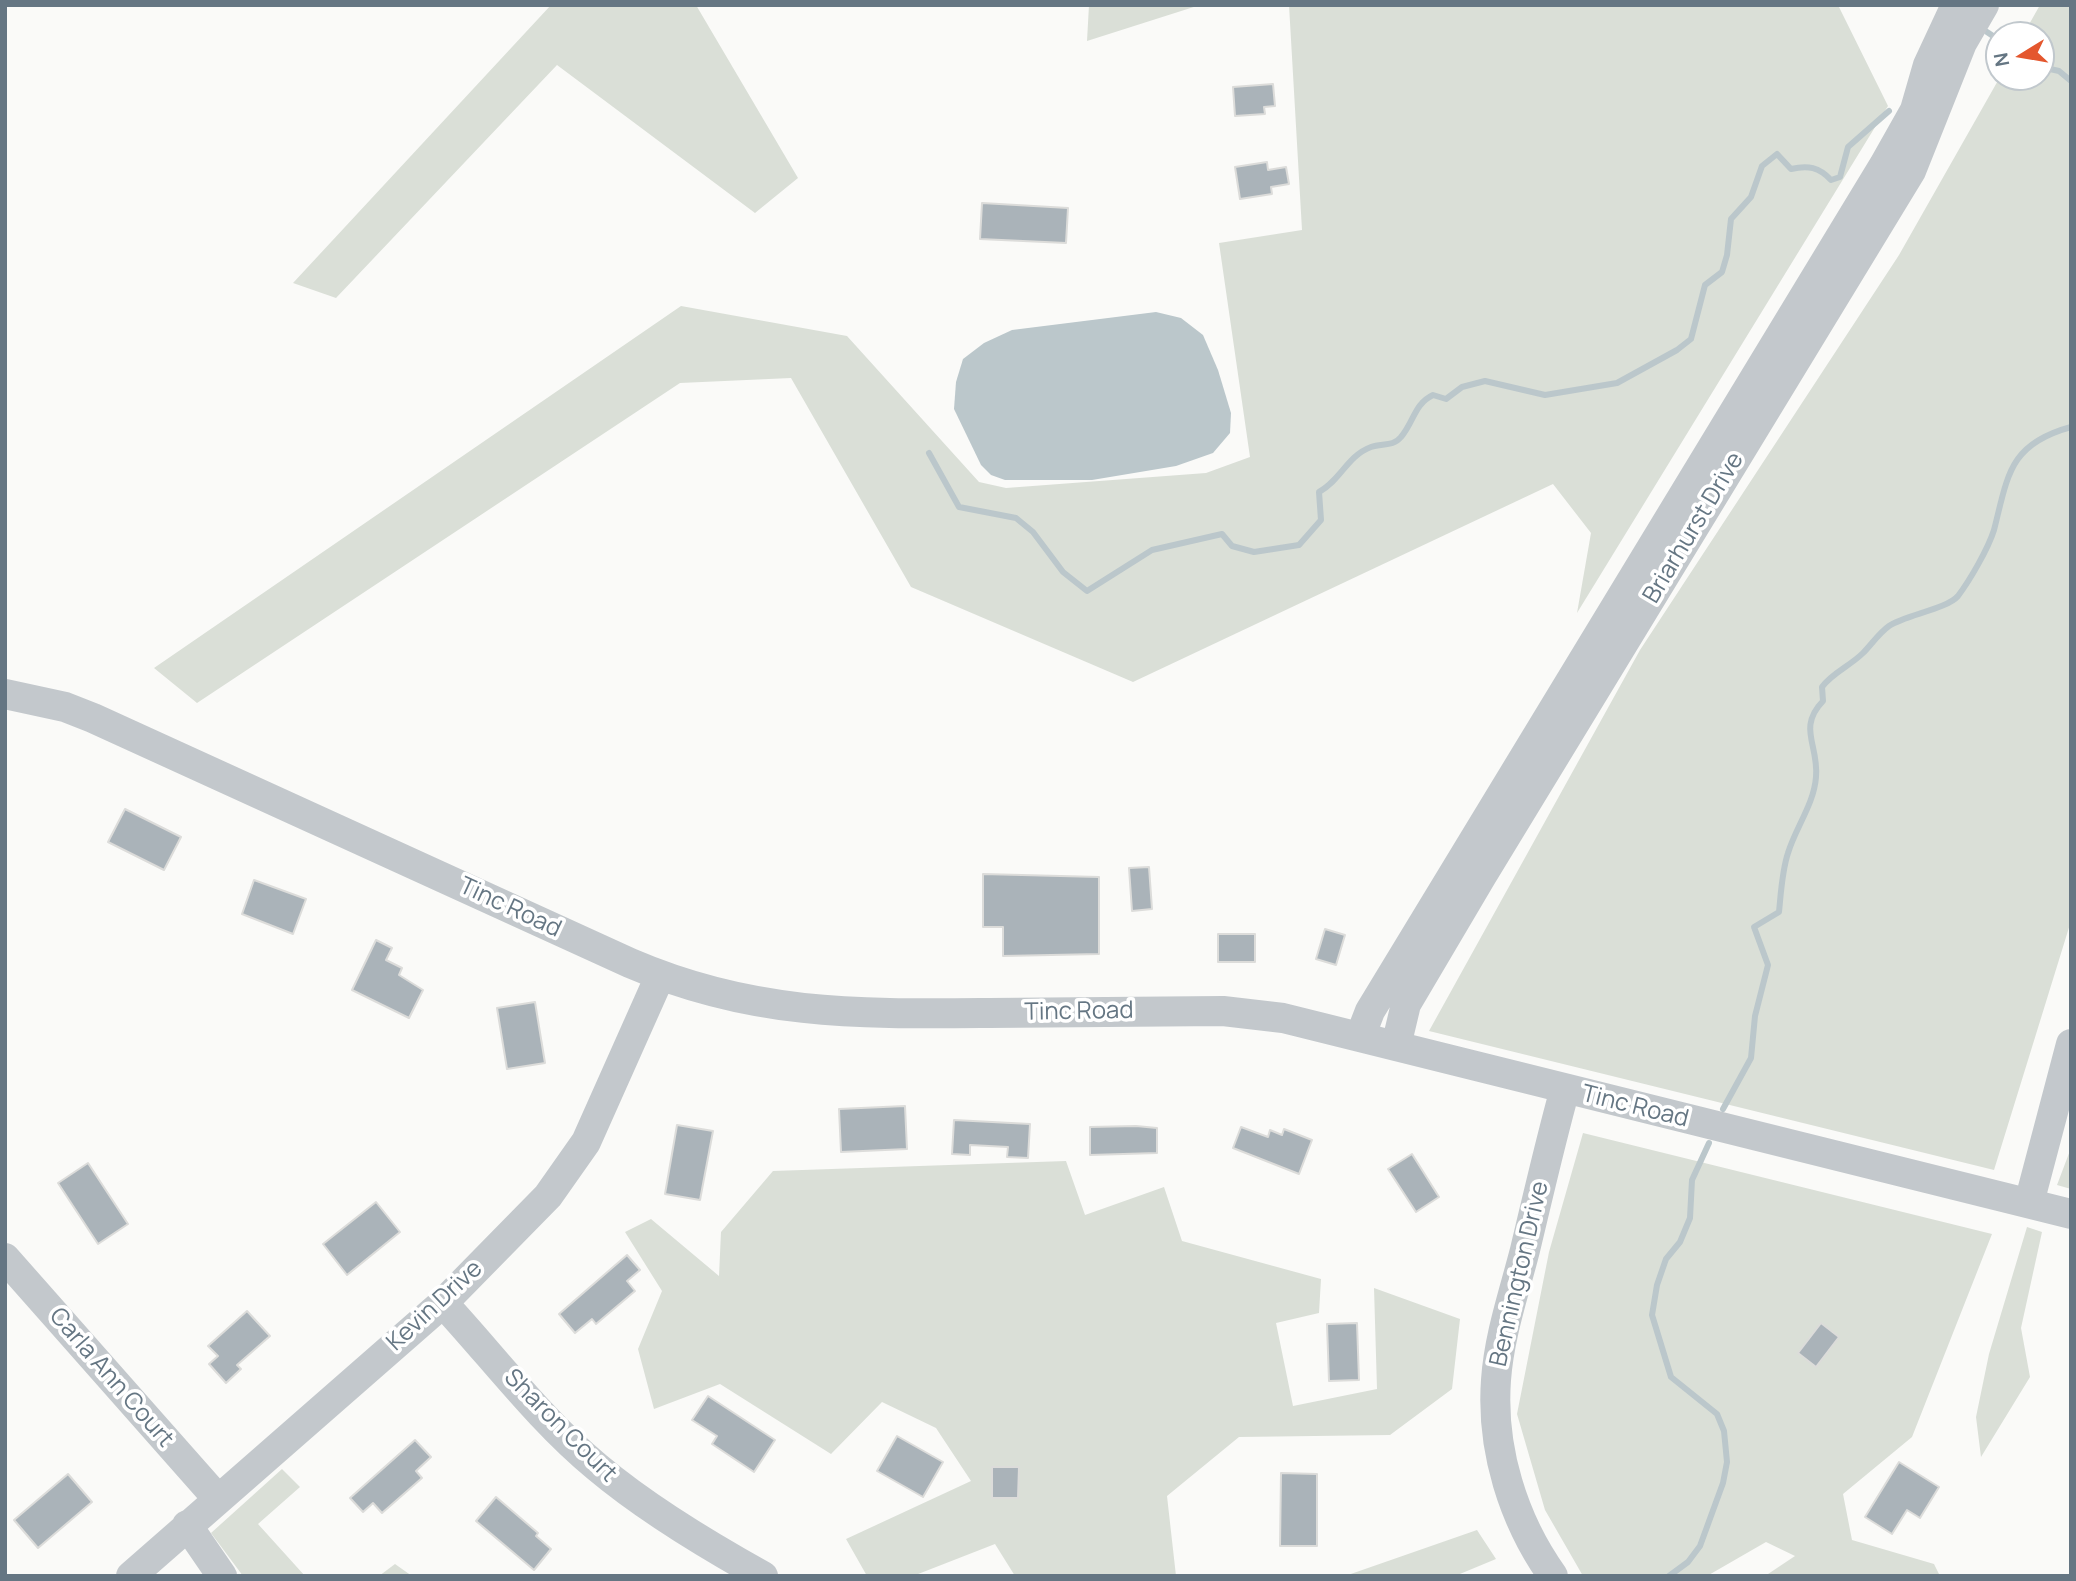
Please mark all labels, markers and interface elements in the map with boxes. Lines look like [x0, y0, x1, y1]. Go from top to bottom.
north arrow [1985, 21, 2055, 91]
text: N [1987, 50, 2015, 69]
street label: Briarhurst Drive [1638, 447, 1750, 609]
street label: Tinc Road [454, 872, 566, 944]
street label: Tinc Road [1024, 997, 1134, 1027]
street label: Tinc Road [1579, 1080, 1691, 1134]
street label: Bennington Drive [1485, 1178, 1555, 1370]
street label: Kevin Drive [381, 1255, 489, 1357]
street label: Carla Ann Court [43, 1302, 179, 1454]
street label: Sharon Court [498, 1364, 622, 1488]

